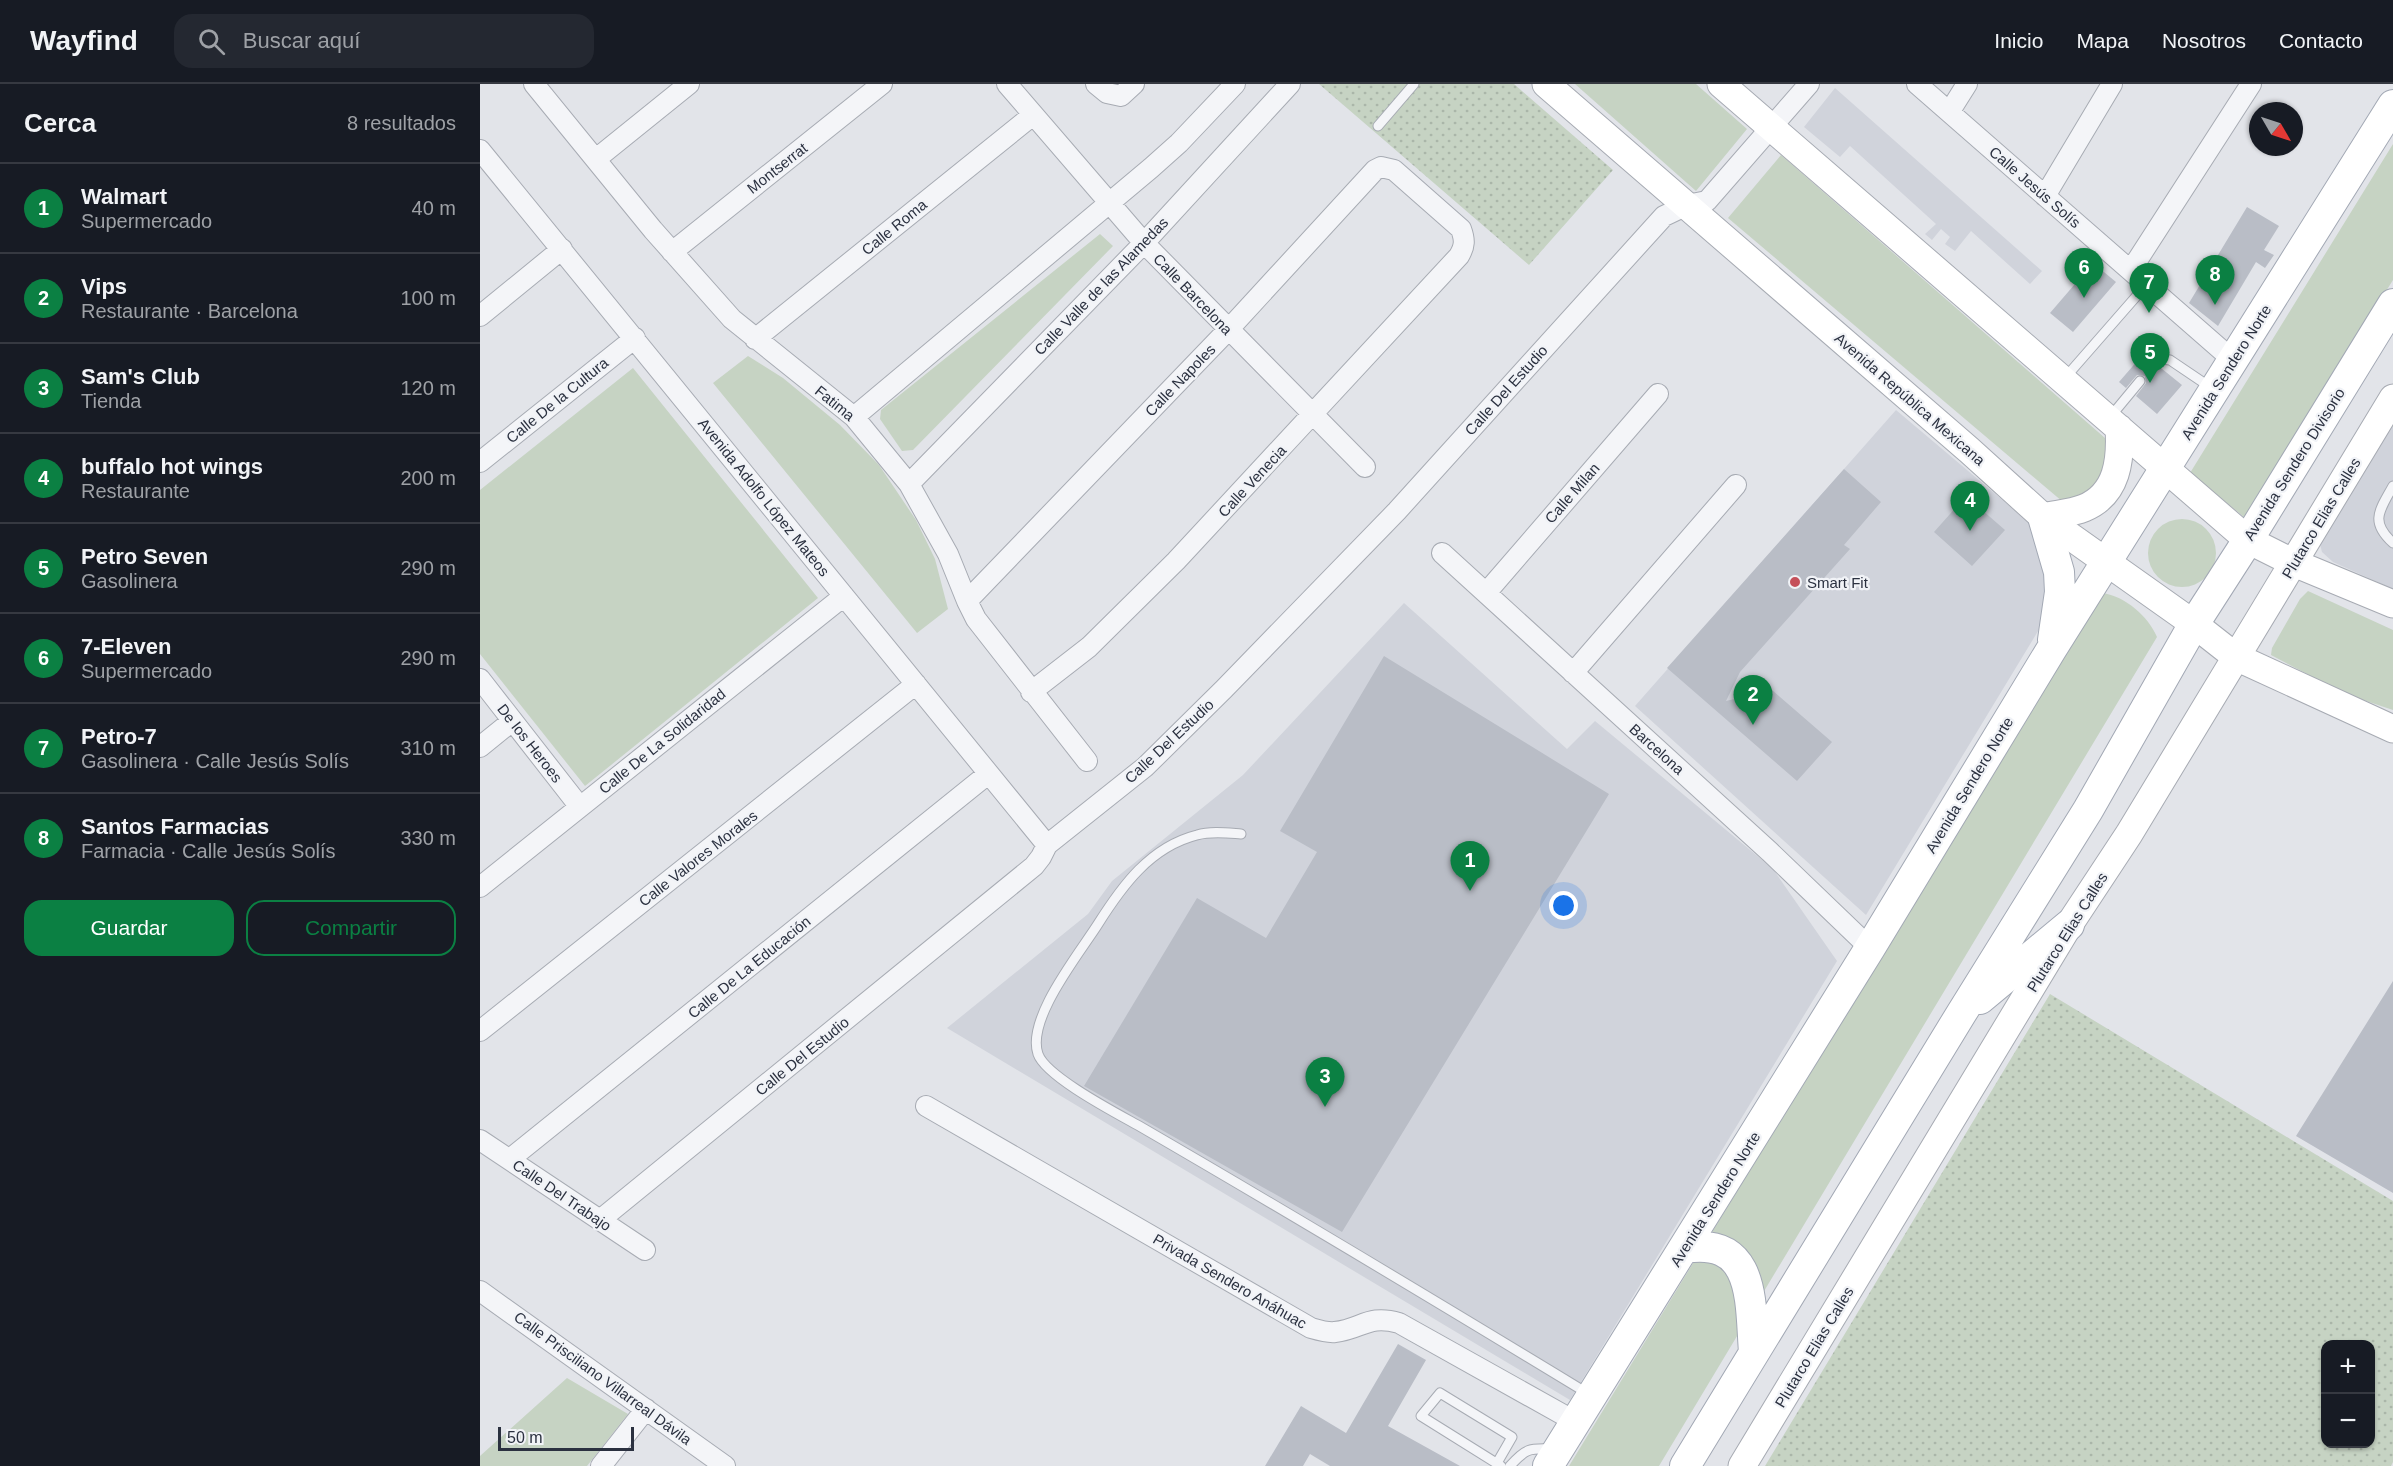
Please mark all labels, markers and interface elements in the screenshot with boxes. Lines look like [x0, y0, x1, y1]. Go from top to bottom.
search box [174, 14, 594, 68]
text: Wayfind [30, 25, 138, 56]
icon: search [195, 25, 228, 58]
text: Buscar aquí [243, 28, 360, 53]
text: Inicio [1994, 29, 2043, 52]
text: Mapa [2076, 29, 2129, 52]
text: Nosotros [2162, 29, 2246, 52]
text: Contacto [2279, 29, 2363, 52]
north arrow [2249, 102, 2303, 156]
text: Cerca [24, 108, 96, 138]
text: 8 resultados [347, 112, 456, 134]
street label: Montserrat [744, 139, 811, 197]
street label: Calle Jesús Solís [1986, 143, 2084, 231]
text: Walmart [81, 184, 167, 209]
street label: Calle Roma [858, 195, 930, 258]
text: 1 [38, 197, 49, 219]
text: 40 m [412, 197, 456, 219]
text: Supermercado [81, 210, 212, 232]
street label: Calle Valle de las Alamedas [1031, 214, 1171, 358]
pin: 6 [2064, 248, 2104, 298]
street label: Calle Barcelona [1150, 250, 1236, 338]
pin: 8 [2196, 256, 2234, 305]
pin: 7 [2130, 264, 2168, 313]
text: Vips [81, 274, 127, 299]
text: 2 [38, 287, 49, 309]
text: 100 m [400, 287, 456, 309]
text: Restaurante · Barcelona [81, 300, 298, 322]
street label: Avenida Sendero Norte [2178, 301, 2274, 443]
street label: Avenida República Mexicana [1832, 329, 1989, 469]
pin: 5 [2130, 334, 2170, 383]
street label: Calle Napoles [1141, 341, 1219, 419]
street label: Calle Del Estudio [1461, 342, 1551, 438]
street label: Calle De la Cultura [503, 353, 612, 446]
text: Sam's Club [81, 364, 200, 389]
text: 3 [38, 377, 49, 399]
text: 120 m [400, 377, 456, 399]
street label: Fatima [812, 382, 859, 424]
street label: Avenida Sendero Divisorio [2240, 385, 2348, 543]
text: Tienda [81, 390, 141, 412]
street label: Avenida Adolfo López Mateos [695, 415, 833, 579]
street label: Calle Venecia [1215, 441, 1290, 520]
text: buffalo hot wings [81, 454, 263, 479]
street label: Plutarco Elias Calles [2278, 455, 2364, 581]
street label: Calle Milan [1541, 459, 1603, 527]
text: 4 [38, 467, 49, 489]
text: 200 m [400, 467, 456, 489]
text: Restaurante [81, 480, 190, 502]
pin: 4 [1950, 482, 1990, 531]
text: Petro Seven [81, 544, 208, 569]
text: 5 [38, 557, 49, 579]
text: 290 m [400, 557, 456, 579]
text: Gasolinera [81, 570, 178, 592]
place label: Smart Fit [1807, 574, 1869, 591]
marker: Smart Fit [1788, 575, 1802, 589]
text: 7-Eleven [81, 634, 172, 659]
text: 6 [38, 647, 49, 669]
text: 290 m [400, 647, 456, 669]
text: Supermercado [81, 660, 212, 682]
pin: 2 [1734, 676, 1772, 725]
street label: Calle De La Solidaridad [595, 685, 729, 797]
street label: Calle Del Estudio [1121, 696, 1217, 786]
street label: De los Heroes [494, 700, 566, 786]
street label: Avenida Sendero Norte [1922, 714, 2016, 856]
street label: Barcelona [1626, 720, 1688, 778]
text: Petro-7 [81, 724, 157, 749]
text: 7 [38, 737, 49, 759]
text: 310 m [400, 737, 456, 759]
text: Gasolinera · Calle Jesús Solís [81, 750, 349, 772]
street label: Calle Valores Morales [635, 806, 761, 910]
text: Santos Farmacias [81, 814, 269, 839]
text: 8 [38, 827, 49, 849]
text: 330 m [400, 827, 456, 849]
text: Farmacia · Calle Jesús Solís [81, 840, 336, 862]
pin: 1 [1450, 842, 1490, 891]
street label: Plutarco Elias Calles [2023, 869, 2111, 995]
your location [1549, 891, 1578, 920]
button: Guardar [24, 900, 234, 956]
button: Compartir [246, 900, 456, 956]
street label: Calle De La Educación [684, 912, 814, 1022]
street label: Calle Del Estudio [752, 1013, 852, 1099]
pin: 3 [1306, 1058, 1344, 1107]
street label: Avenida Sendero Norte [1667, 1128, 1763, 1270]
street label: Calle Del Trabajo [510, 1156, 614, 1234]
street label: Privada Sendero Anáhuac [1150, 1230, 1310, 1332]
street label: Plutarco Elias Calles [1771, 1284, 1857, 1410]
street label: Calle Prisciliano Villarreal Dávila [511, 1308, 695, 1448]
map controls [2321, 1340, 2375, 1448]
button: + [2321, 1340, 2375, 1394]
button: − [2321, 1394, 2375, 1448]
scale bar [498, 1424, 634, 1452]
text: 50 m [507, 1429, 543, 1446]

